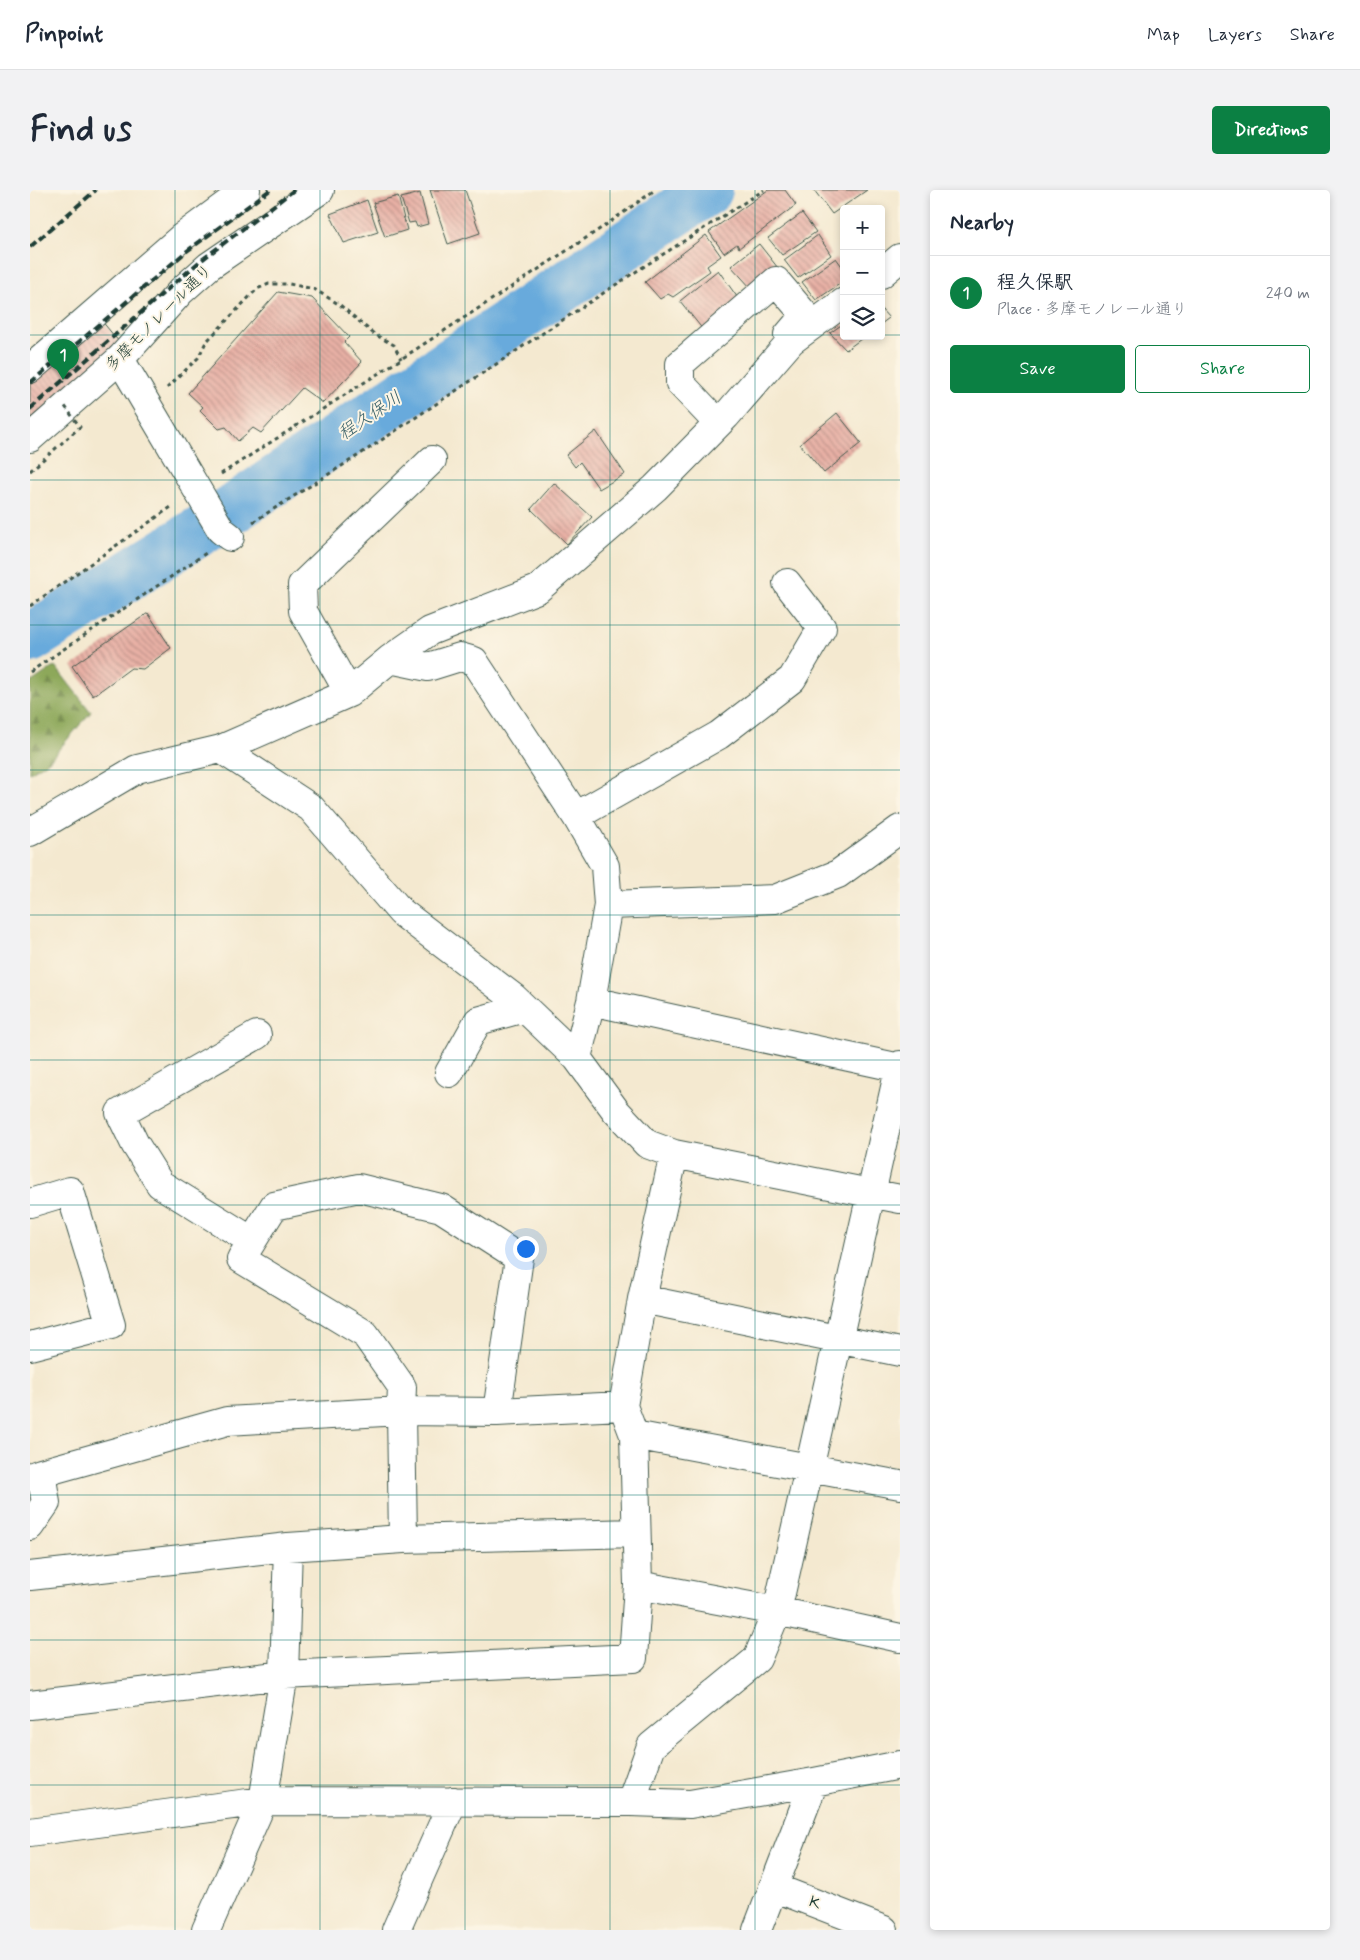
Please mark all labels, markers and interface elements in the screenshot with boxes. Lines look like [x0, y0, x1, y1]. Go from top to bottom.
text: Pinpoint [25, 19, 103, 50]
text: Map [1147, 23, 1180, 47]
text: Layers [1208, 23, 1262, 47]
text: Share [1290, 23, 1335, 47]
button: Directions [1212, 106, 1330, 154]
text: Find us [30, 107, 132, 153]
map controls [840, 205, 885, 340]
button: + [840, 205, 885, 250]
text: Nearby [950, 209, 1014, 237]
button: − [840, 250, 885, 295]
street label: 多摩モノレール通り [101, 260, 217, 376]
text: 程久保駅 [997, 270, 1073, 295]
text: 1 [962, 283, 970, 304]
text: 240 m [1266, 283, 1310, 304]
button: layers [840, 295, 885, 340]
text: Place · 多摩モノレール通り [997, 299, 1188, 320]
pin: 1 [47, 339, 79, 380]
button: Save [950, 345, 1125, 393]
button: Share [1135, 345, 1310, 393]
water label: 程久保川 [333, 386, 407, 446]
your location [513, 1236, 539, 1262]
street label: K [806, 1891, 825, 1915]

